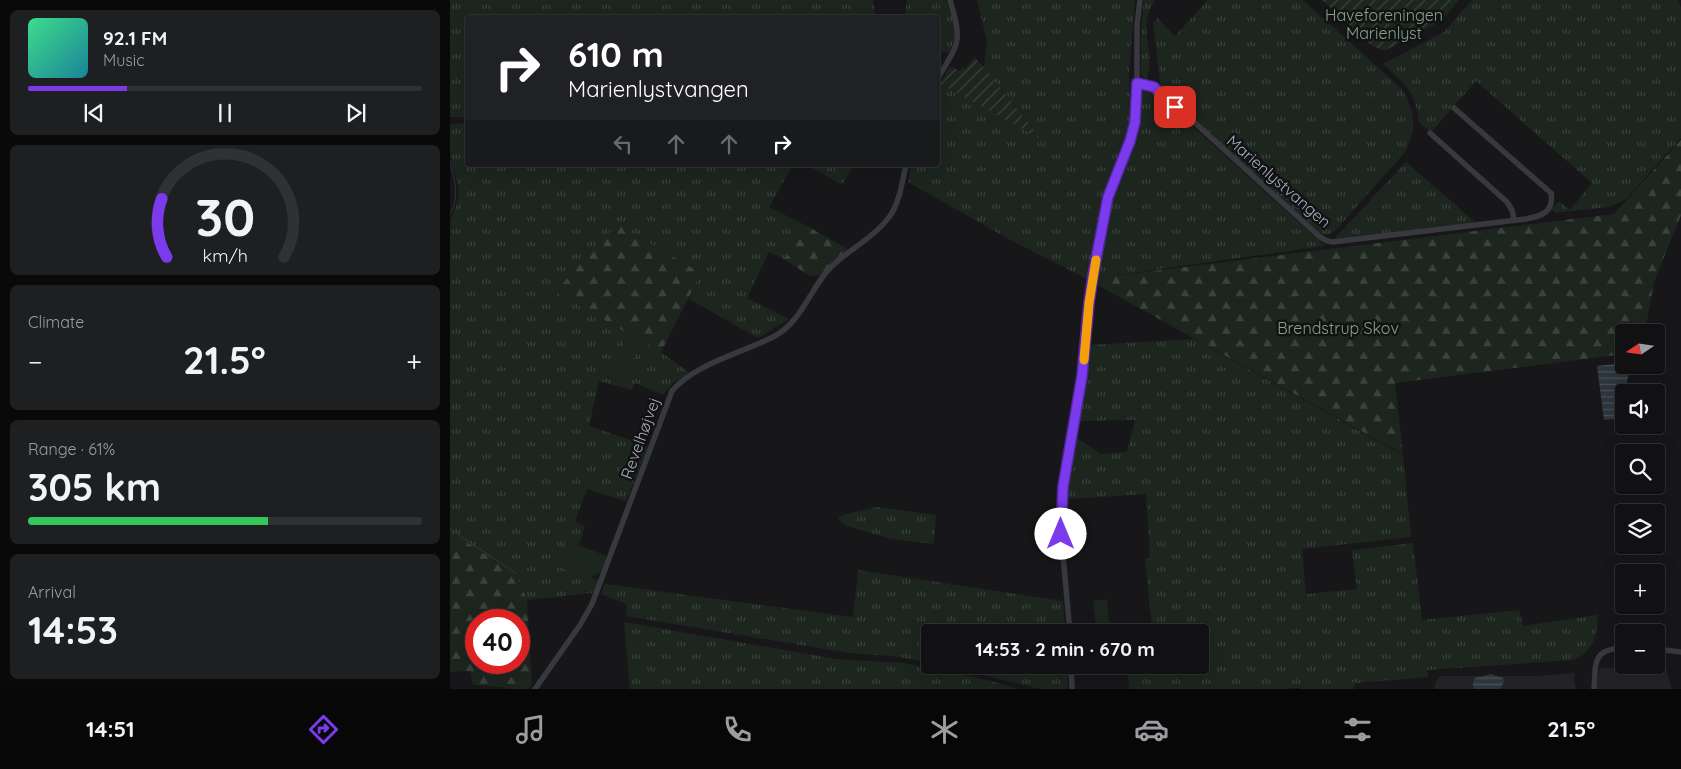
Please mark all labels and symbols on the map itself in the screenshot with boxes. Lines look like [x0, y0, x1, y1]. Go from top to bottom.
park label: Haveforeningen Marienlyst [1325, 5, 1443, 43]
pin [1154, 86, 1196, 128]
street label: Marienlystvangen [1223, 130, 1335, 232]
park label: Brendstrup Skov [1277, 318, 1399, 338]
north arrow [1615, 324, 1665, 374]
street label: Revelhøjvej [616, 394, 664, 482]
position arrow [1034, 507, 1086, 559]
speed limit sign: 40 [465, 609, 530, 674]

